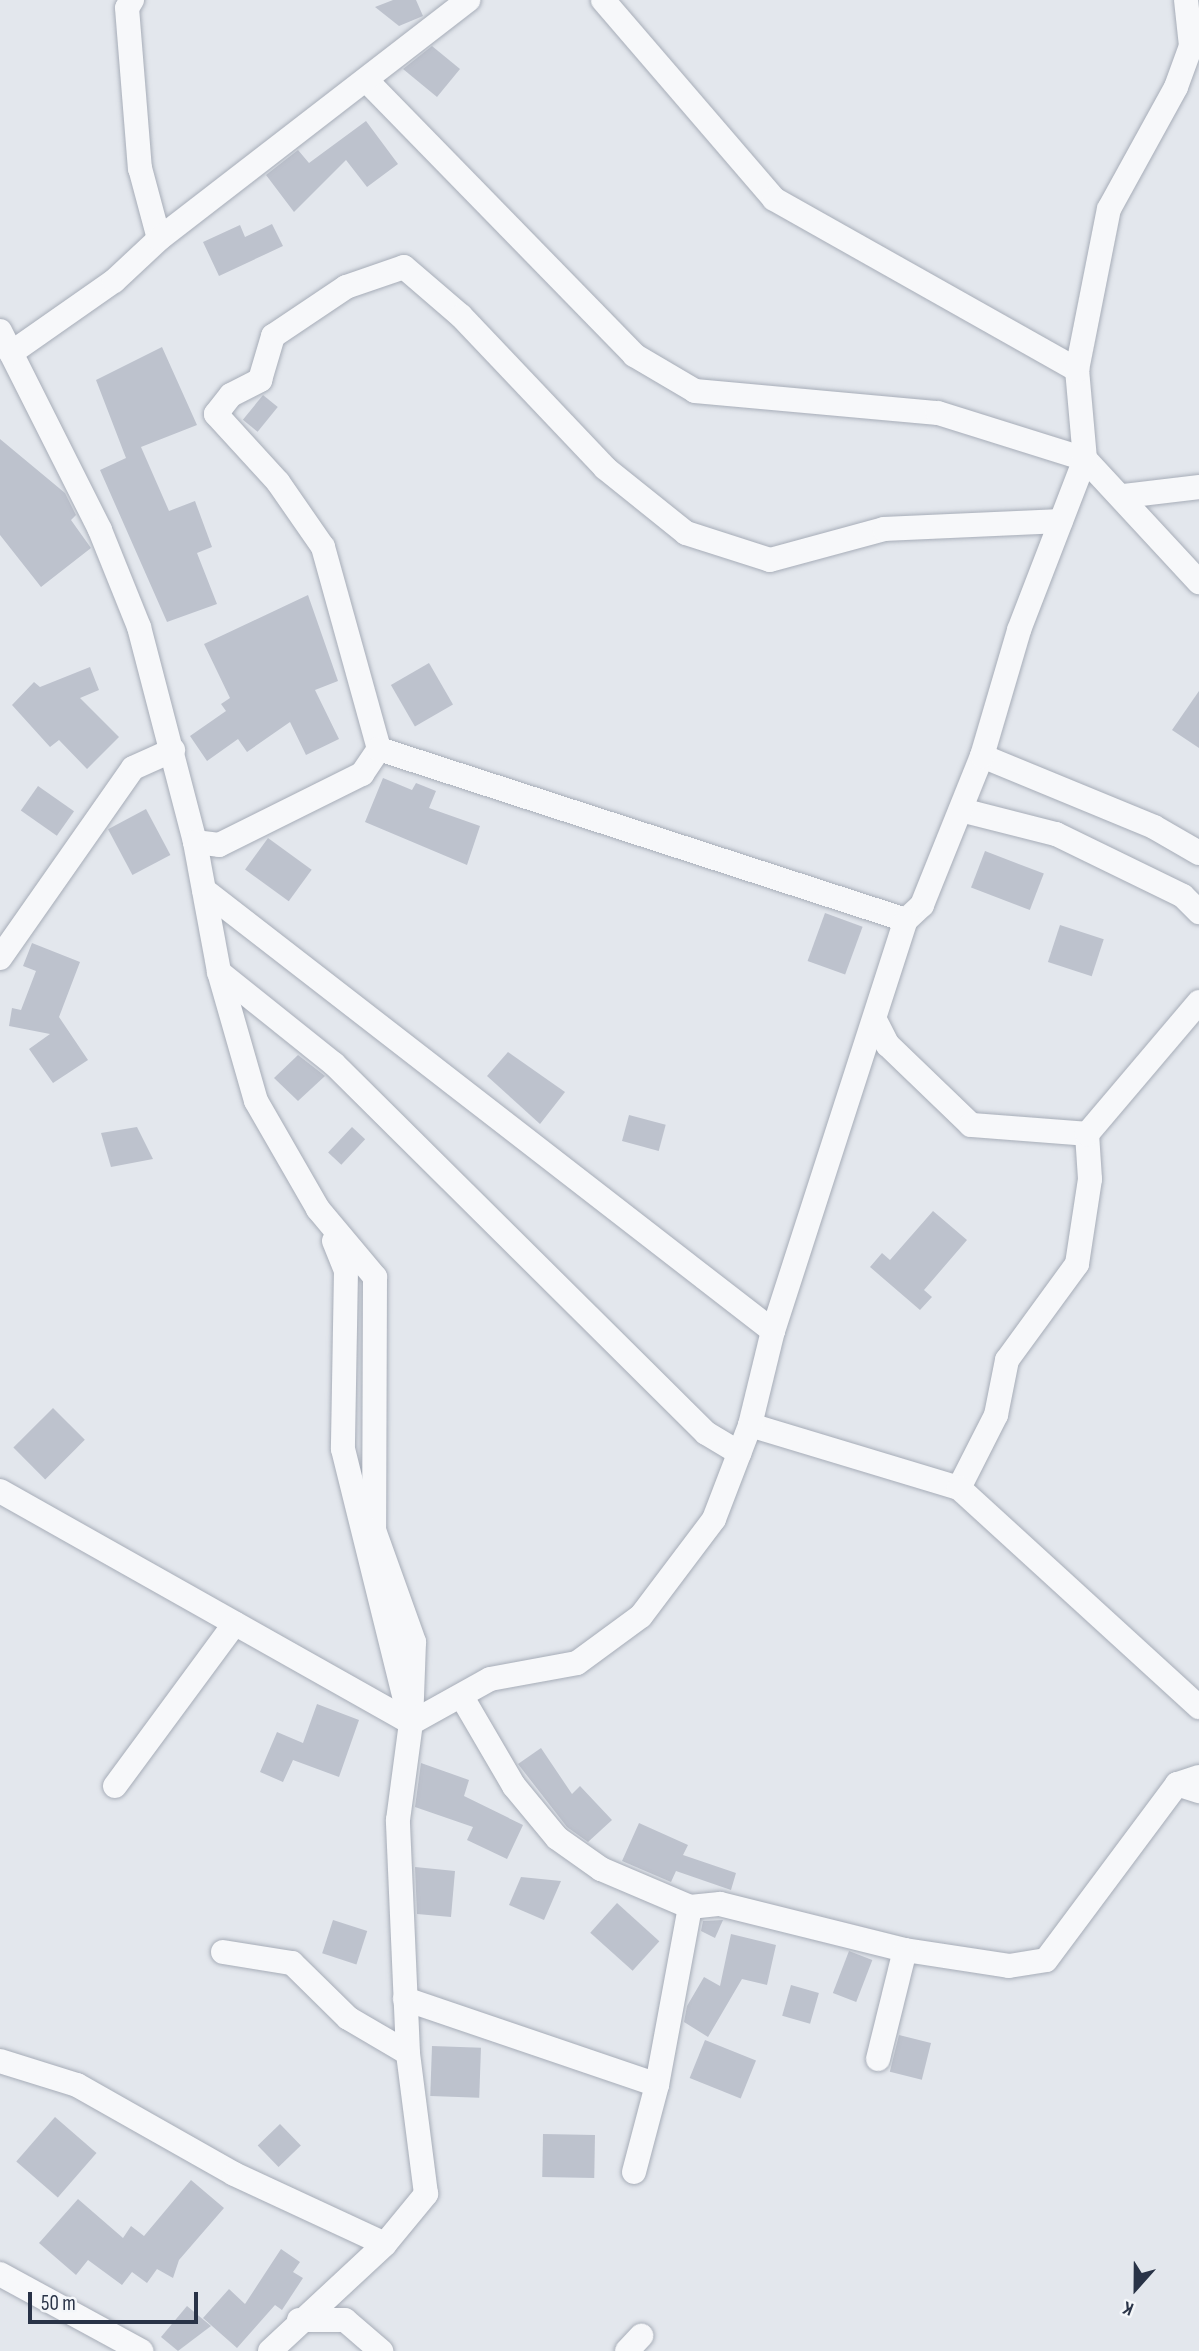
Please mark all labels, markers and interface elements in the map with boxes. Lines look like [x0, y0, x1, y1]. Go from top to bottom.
north arrow [1101, 2253, 1171, 2323]
scale bar [32, 2278, 201, 2322]
text: 50 m [41, 2291, 76, 2316]
text: K [1120, 2296, 1137, 2320]

